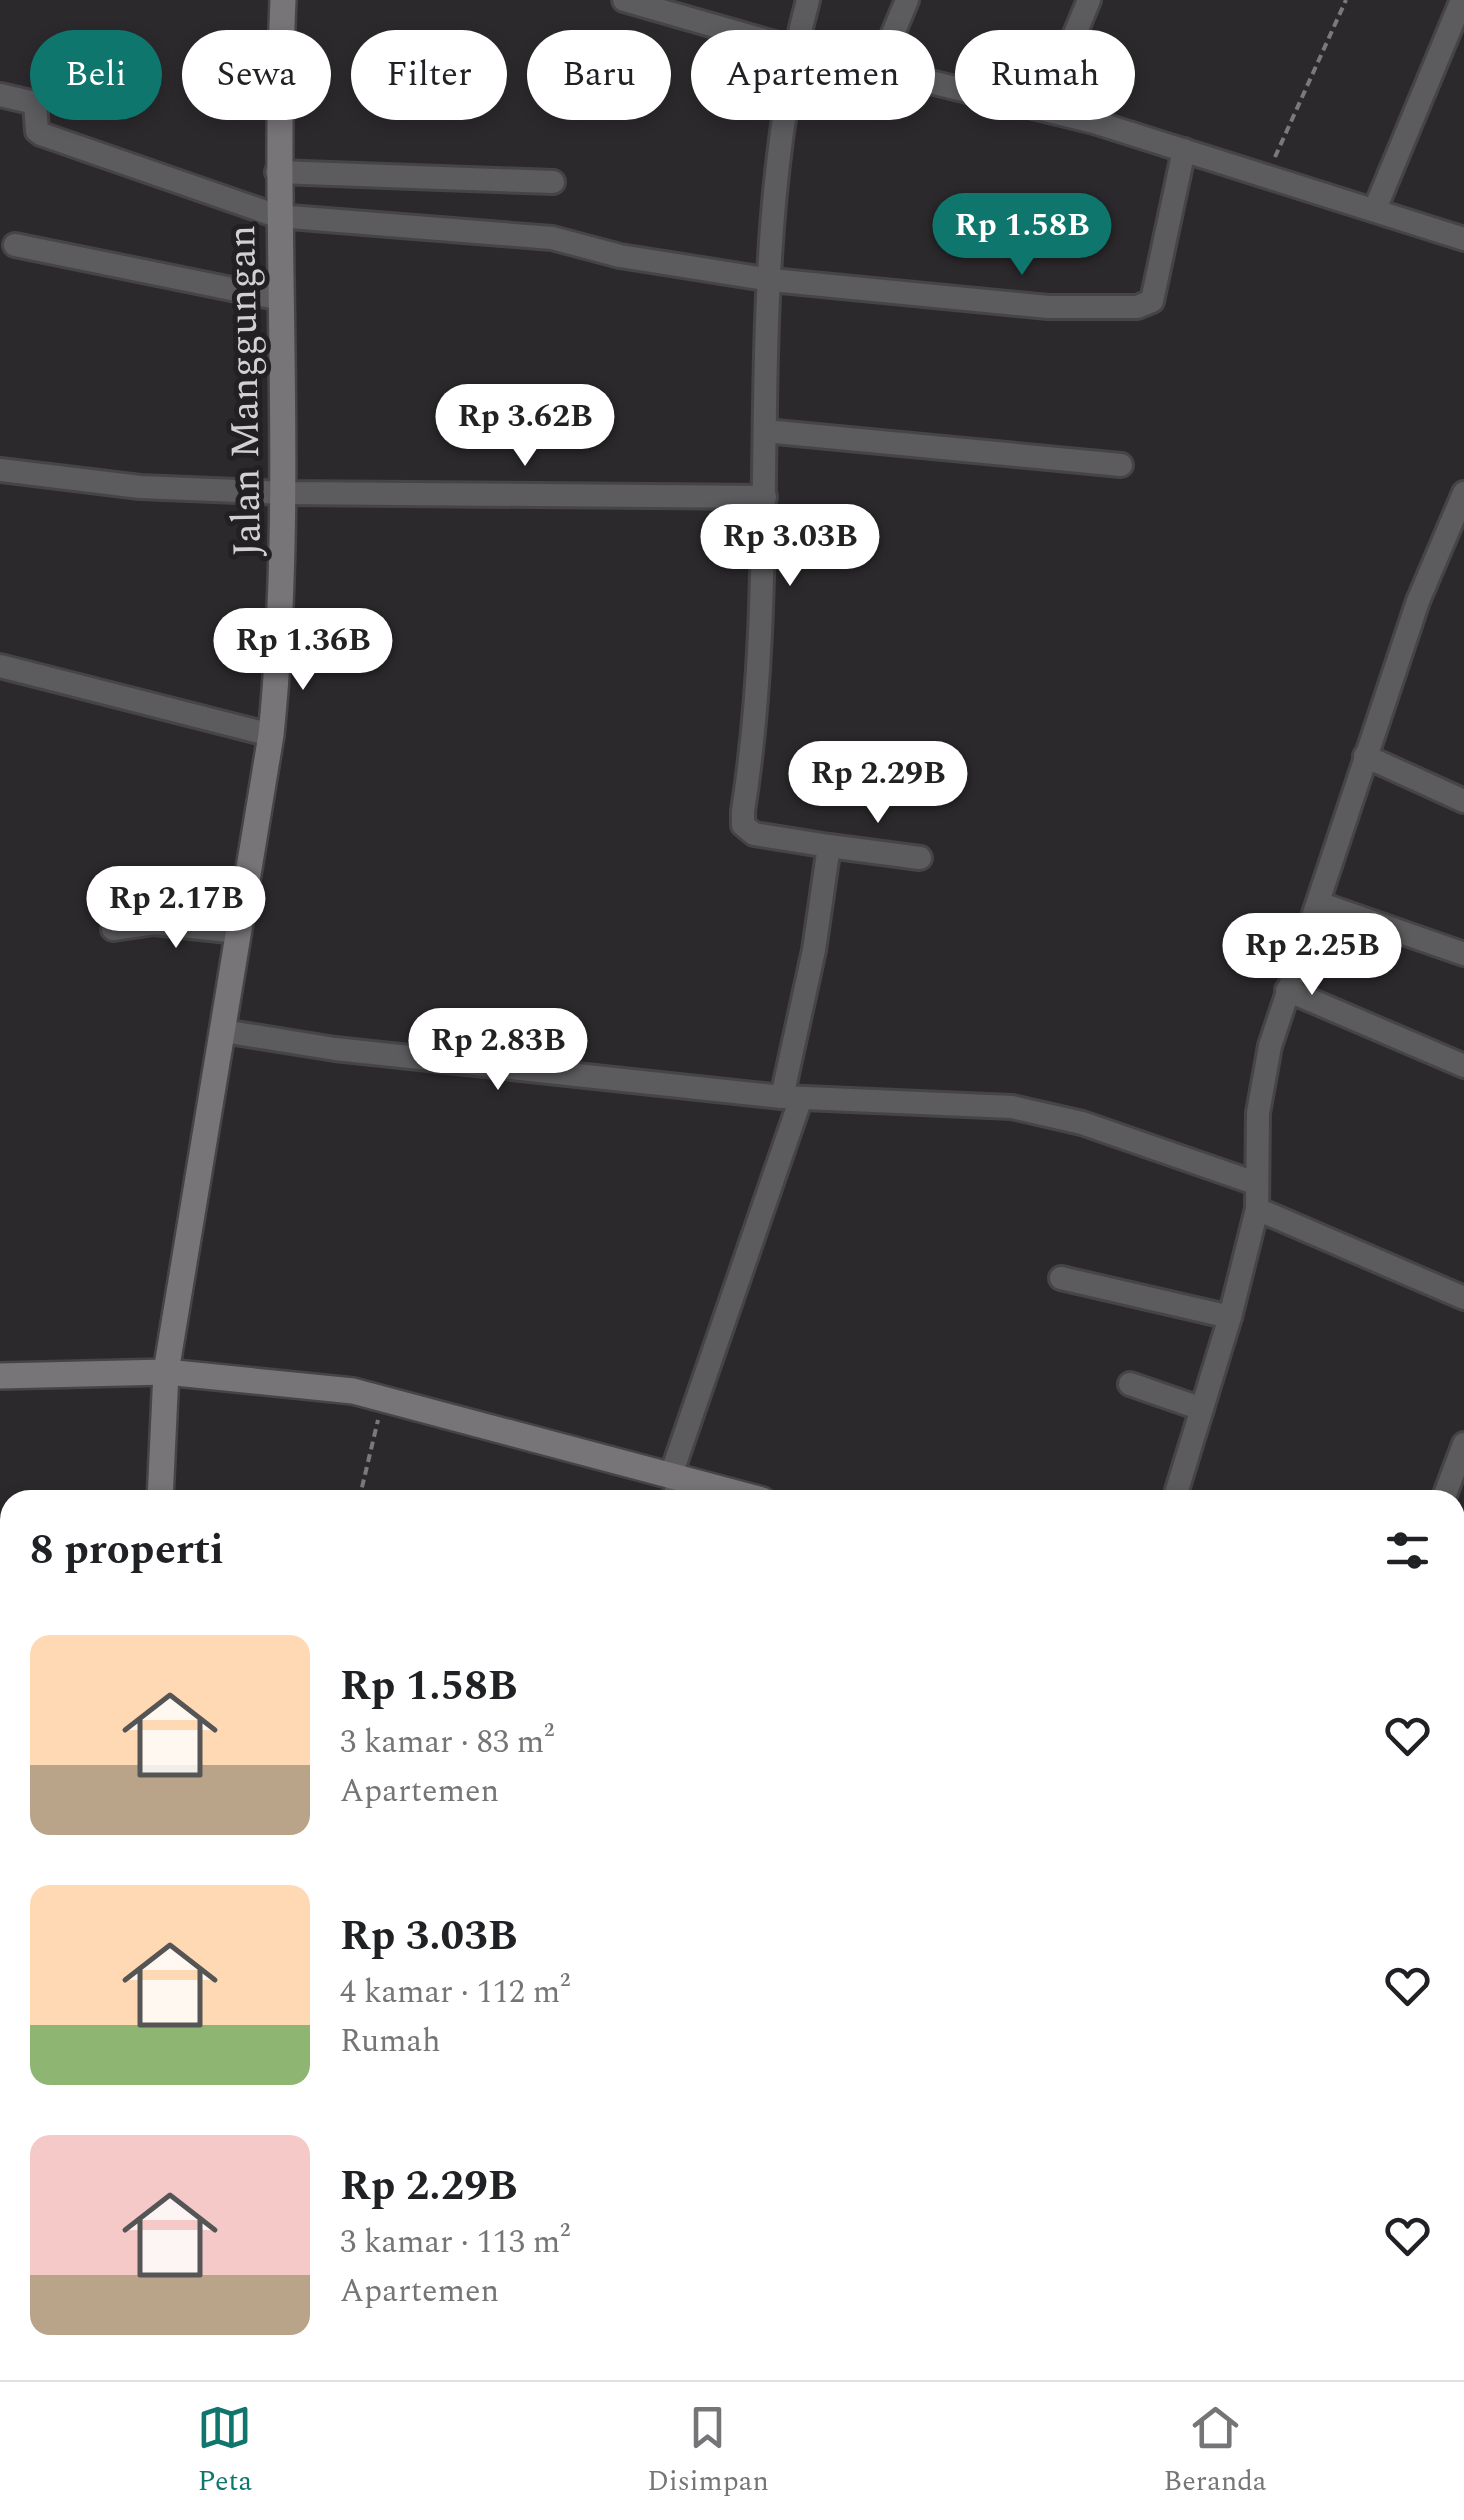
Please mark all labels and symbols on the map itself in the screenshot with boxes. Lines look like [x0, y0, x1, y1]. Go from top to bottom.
pin: Rp 1.58B [919, 193, 1125, 278]
street label: Jalan Manggungan [212, 224, 279, 557]
pin: Rp 3.62B [422, 384, 628, 469]
pin: Rp 3.03B [687, 504, 893, 589]
pin: Rp 1.36B [200, 608, 406, 693]
pin: Rp 2.29B [775, 741, 981, 826]
pin: Rp 2.17B [73, 866, 279, 951]
pin: Rp 2.25B [1209, 913, 1415, 998]
pin: Rp 2.83B [395, 1008, 601, 1093]

